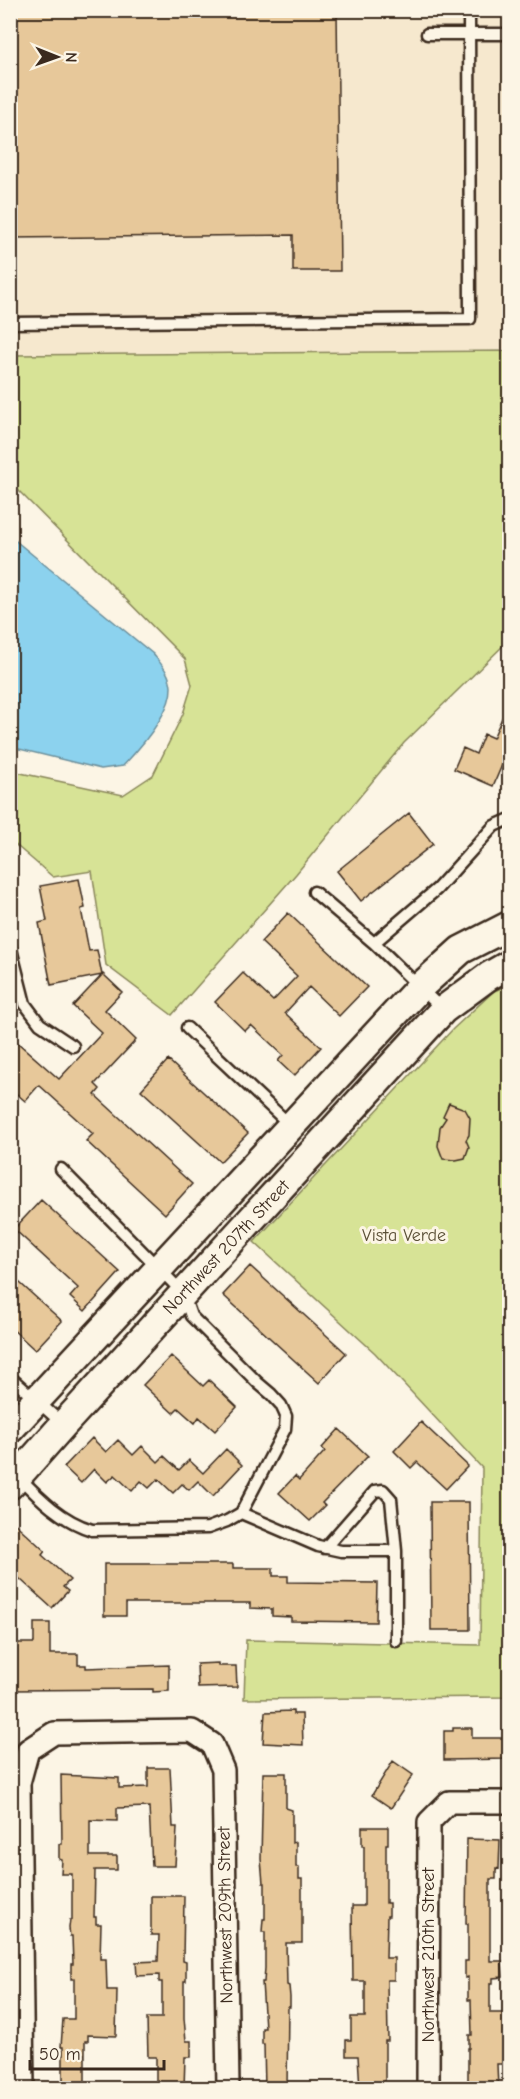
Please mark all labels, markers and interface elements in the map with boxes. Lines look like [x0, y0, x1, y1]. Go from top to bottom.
north arrow [27, 27, 87, 87]
text: N [62, 52, 80, 63]
street label: Northwest 207th Street [159, 1175, 295, 1319]
park label: Vista Verde [362, 1225, 446, 1246]
street label: Northwest 209th Street [213, 1825, 238, 2004]
street label: Northwest 210th Street [418, 1867, 439, 2042]
scale bar [30, 2033, 164, 2071]
text: 50 m [39, 2044, 81, 2065]

